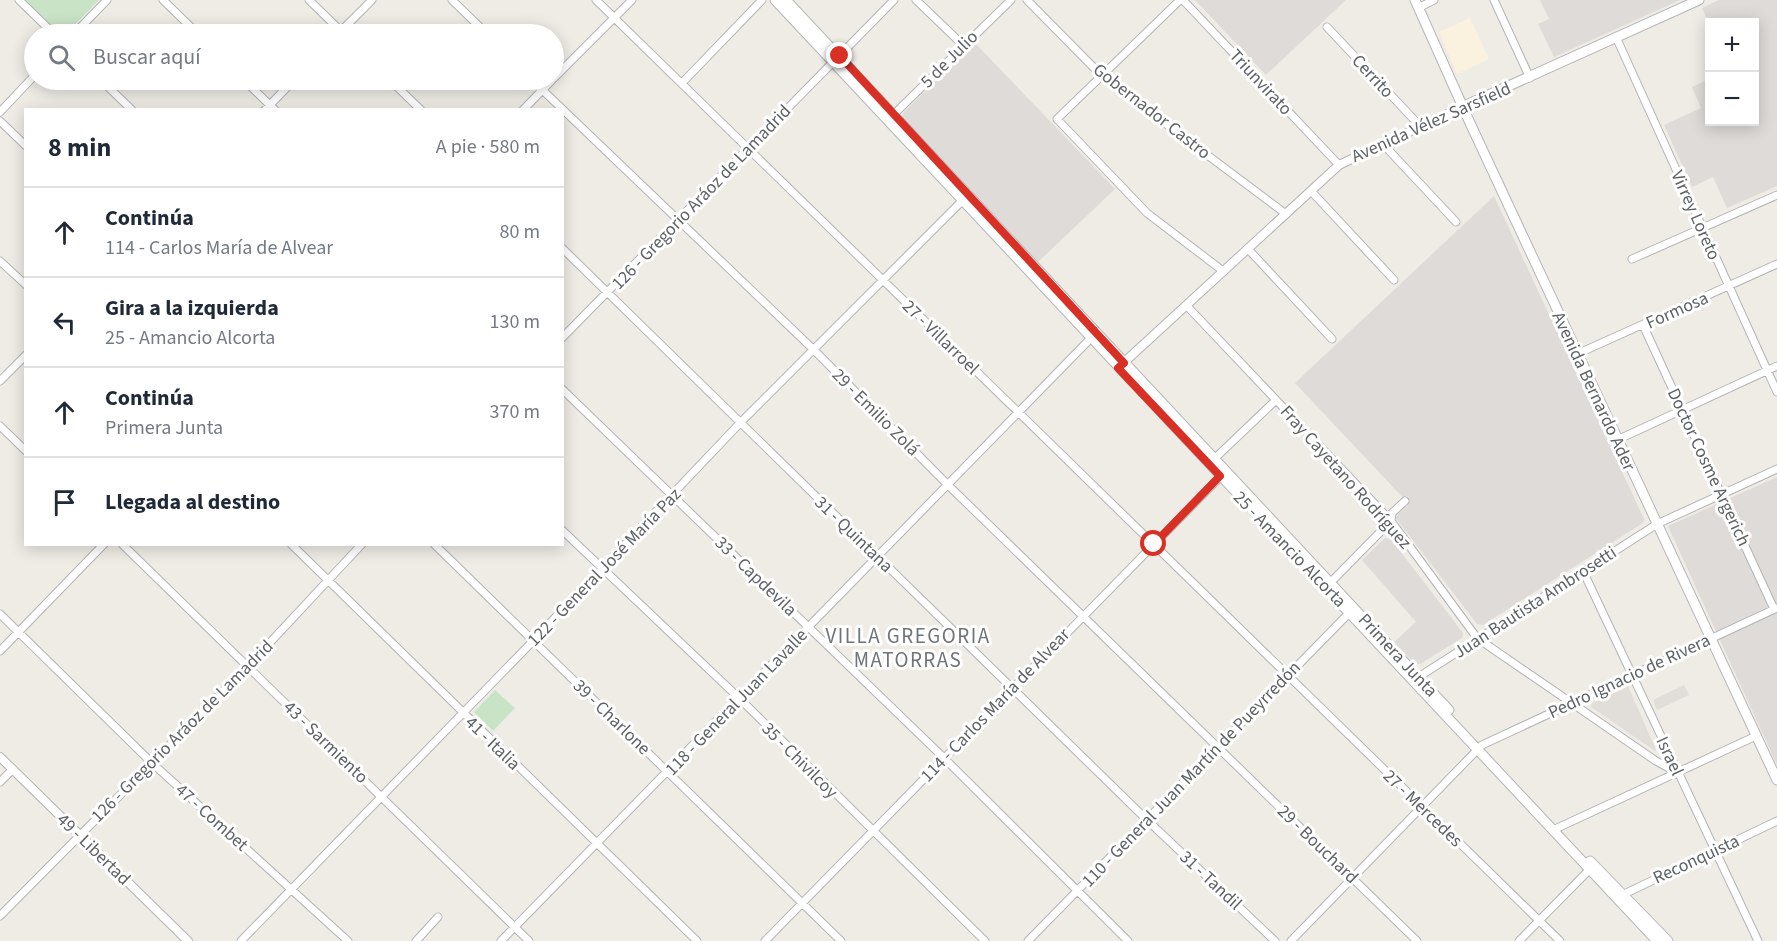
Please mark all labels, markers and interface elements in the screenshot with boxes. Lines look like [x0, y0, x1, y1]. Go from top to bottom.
map controls [1705, 18, 1759, 126]
button: + [1705, 18, 1759, 72]
search box [24, 24, 564, 90]
street label: 5 de Julio [915, 25, 984, 94]
icon: search [45, 41, 78, 74]
text: Buscar aquí [93, 41, 201, 73]
route end [826, 42, 852, 68]
street label: Triunvirato [1223, 44, 1298, 121]
street label: Cerrito [1346, 49, 1399, 104]
street label: Gobernador Castro [1088, 58, 1216, 165]
button: − [1705, 72, 1759, 126]
street label: Avenida Vélez Sarsfield [1347, 76, 1515, 169]
street label: 126 - Gregorio Aráoz de Lamadrid [606, 99, 797, 295]
text: 8 min [48, 129, 111, 166]
text: A pie · 580 m [436, 133, 540, 161]
street label: Virrey Loreto [1665, 166, 1726, 264]
text: Continúa [105, 202, 194, 234]
icon: ahead [48, 216, 81, 249]
text: 80 m [500, 218, 540, 246]
text: 114 - Carlos María de Alvear [105, 234, 333, 262]
street label: Formosa [1642, 286, 1712, 335]
text: Gira a la izquierda [105, 292, 279, 324]
street label: 27 - Villarroel [897, 294, 985, 380]
icon: left [48, 306, 81, 339]
text: 130 m [490, 308, 540, 336]
street label: Avenida Bernardo Ader [1546, 308, 1642, 476]
text: 25 - Amancio Alcorta [105, 324, 275, 352]
street label: 29 - Emilio Zolá [826, 363, 925, 462]
text: Continúa [105, 382, 194, 414]
street label: Doctor Cosme Argerich [1661, 384, 1756, 550]
icon: ahead [48, 396, 81, 429]
text: 370 m [490, 398, 540, 426]
street label: Fray Cayetano Rodríguez [1274, 400, 1417, 555]
text: Primera Junta [105, 414, 223, 442]
street label: 122 - General José María Paz [522, 482, 687, 652]
icon: arrive [48, 486, 81, 519]
text: Llegada al destino [105, 486, 280, 518]
street label: 25 - Amancio Alcorta [1227, 486, 1352, 613]
street label: 31 - Quintana [809, 490, 898, 578]
route start [1140, 530, 1166, 556]
street label: 33 - Capdevila [709, 531, 802, 622]
street label: Juan Bautista Ambrosetti [1449, 540, 1622, 664]
street label: Primera Junta [1352, 608, 1443, 703]
district label: VILLA GREGORIA MATORRAS [825, 621, 991, 675]
street label: 114 - Carlos María de Alvear [915, 622, 1076, 788]
street label: 118 - General Juan Lavalle [659, 623, 813, 781]
street label: Pedro Ignacio de Rivera [1544, 628, 1714, 725]
street label: 126 - Gregorio Aráoz de Lamadrid [86, 635, 279, 828]
street label: 110 - General Juan Martín de Pueyrredón [1076, 656, 1306, 893]
street label: 39 - Charlone [567, 674, 656, 761]
street label: 43 - Sarmiento [278, 695, 374, 789]
street label: 41 - Italia [459, 711, 526, 776]
street label: 35 - Chivilcoy [756, 717, 844, 804]
street label: Israel [1650, 732, 1689, 780]
street label: 27 - Mercedes [1377, 764, 1468, 853]
street label: 47 - Combet [170, 778, 254, 857]
street label: 29 - Bouchard [1272, 799, 1364, 889]
street label: 49 - Libertad [51, 808, 136, 891]
street label: Reconquista [1649, 829, 1743, 890]
street label: 31 - Tandil [1174, 845, 1247, 916]

